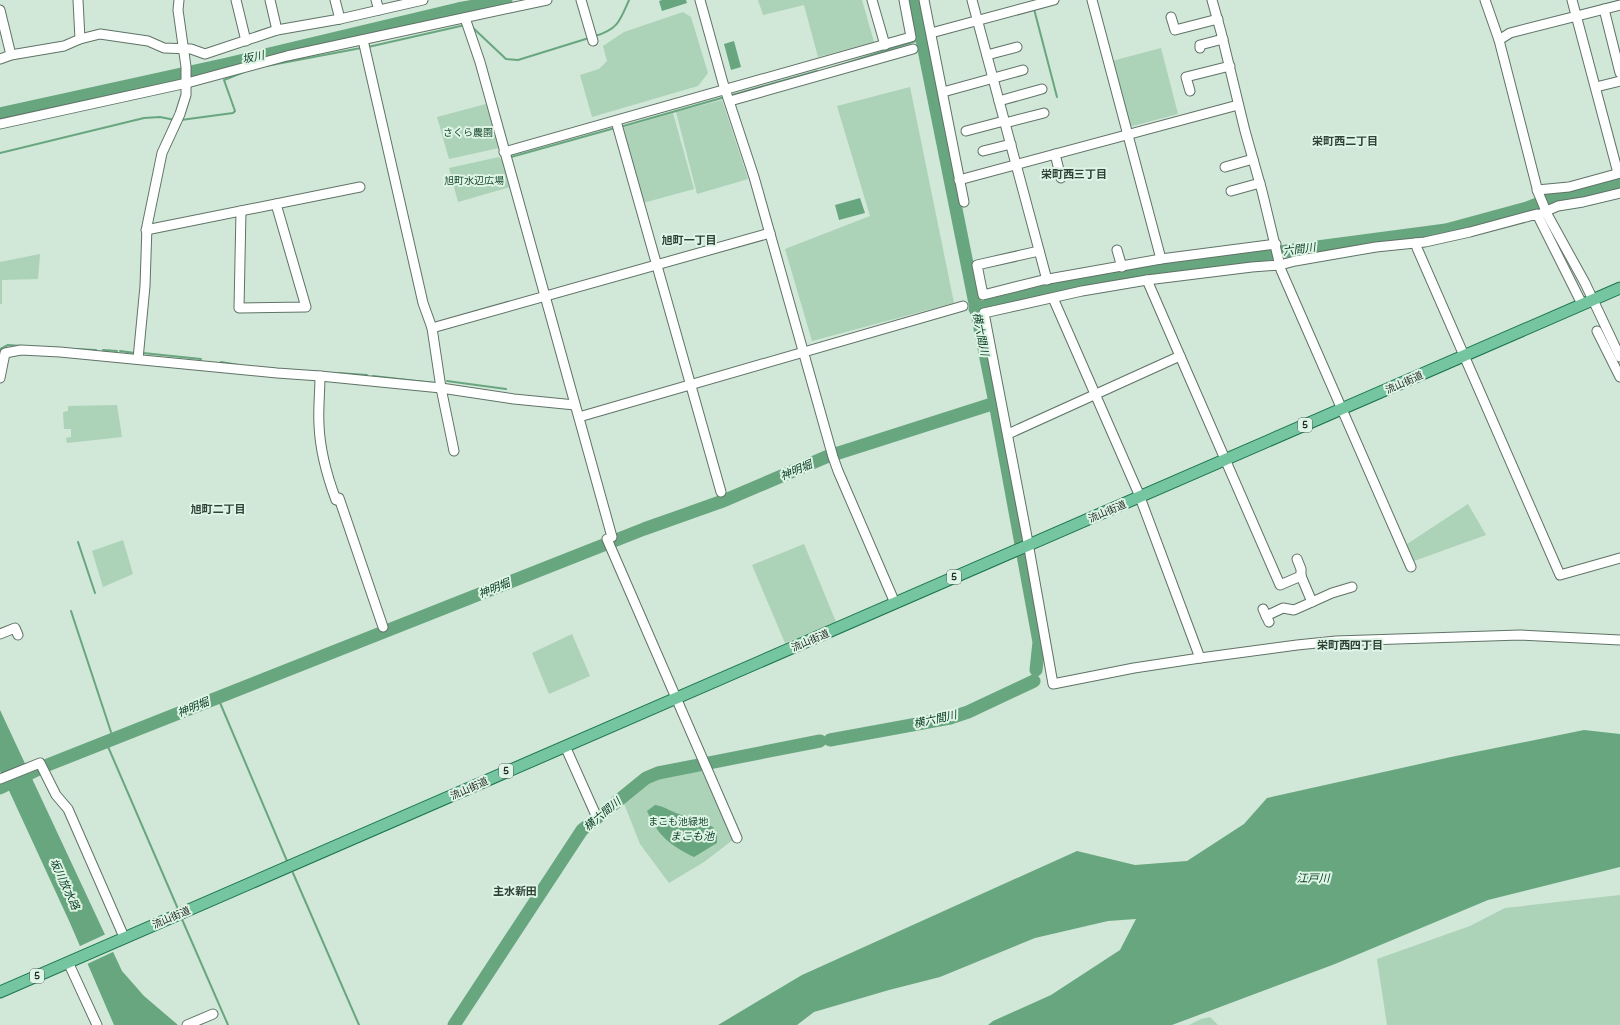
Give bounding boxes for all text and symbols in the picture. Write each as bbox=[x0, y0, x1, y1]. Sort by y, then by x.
water label: 坂川 bbox=[241, 48, 266, 66]
park label: さくら農園 bbox=[443, 127, 493, 139]
district label: 栄町西二丁目 bbox=[1312, 135, 1378, 148]
district label: 栄町西三丁目 bbox=[1041, 168, 1107, 181]
park label: 旭町水辺広場 bbox=[444, 175, 504, 187]
district label: 旭町一丁目 bbox=[662, 234, 717, 247]
water label: 六間川 bbox=[1282, 241, 1317, 258]
water label: 横六間川 bbox=[970, 311, 991, 358]
street label: 流山街道 bbox=[1384, 369, 1425, 397]
road number: 5 bbox=[1298, 418, 1312, 432]
water label: 神明堀 bbox=[778, 457, 816, 483]
street label: 流山街道 bbox=[1087, 499, 1128, 525]
district label: 旭町二丁目 bbox=[191, 503, 246, 516]
road number: 5 bbox=[947, 570, 961, 584]
water label: 神明堀 bbox=[476, 576, 514, 601]
street label: 流山街道 bbox=[790, 628, 831, 654]
district label: 栄町西四丁目 bbox=[1317, 639, 1383, 652]
water label: 神明堀 bbox=[175, 695, 213, 720]
water label: 横六間川 bbox=[912, 708, 959, 731]
road number: 5 bbox=[499, 764, 513, 778]
street label: 流山街道 bbox=[449, 775, 490, 803]
water label: 横六間川 bbox=[581, 795, 624, 834]
park label: まこも池緑地 bbox=[648, 816, 709, 828]
water label: まこも池 bbox=[670, 830, 715, 843]
water label: 坂川放水路 bbox=[47, 857, 82, 913]
water label: 江戸川 bbox=[1297, 872, 1330, 885]
district label: 主水新田 bbox=[493, 885, 537, 898]
street label: 流山街道 bbox=[151, 905, 192, 931]
road number: 5 bbox=[30, 969, 44, 983]

